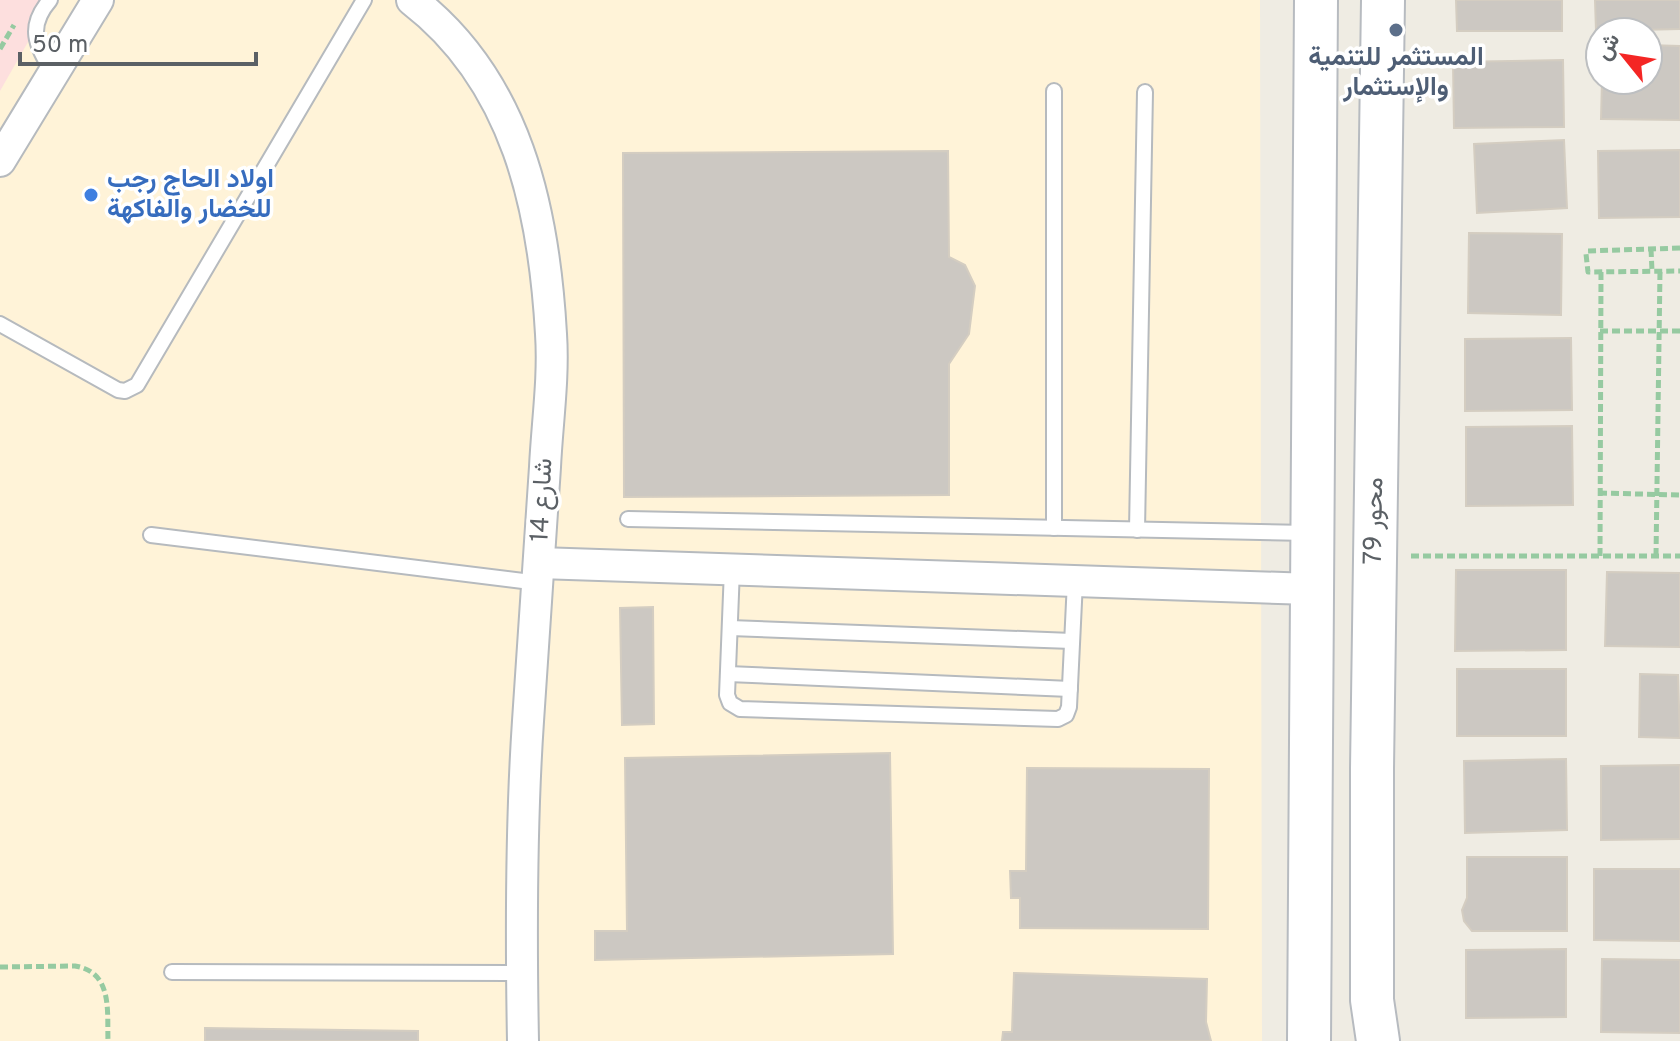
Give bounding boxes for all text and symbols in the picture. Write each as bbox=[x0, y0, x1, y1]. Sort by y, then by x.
scale bar bbox=[20, 16, 256, 66]
north arrow bbox=[1584, 16, 1664, 96]
marker: المستثمر للتنمية والإستثمار bbox=[1387, 21, 1405, 39]
text: ش bbox=[1591, 29, 1627, 65]
text: 50 m bbox=[32, 31, 88, 61]
place label: المستثمر للتنمية والإستثمار bbox=[1308, 42, 1484, 105]
place label: اولاد الحاج رجب للخضار والفاكهة bbox=[107, 164, 274, 227]
marker: اولاد الحاج رجب للخضار والفاكهة bbox=[82, 186, 100, 204]
street label: شارع 14 bbox=[524, 457, 562, 543]
street label: محور 79 bbox=[1358, 477, 1392, 565]

